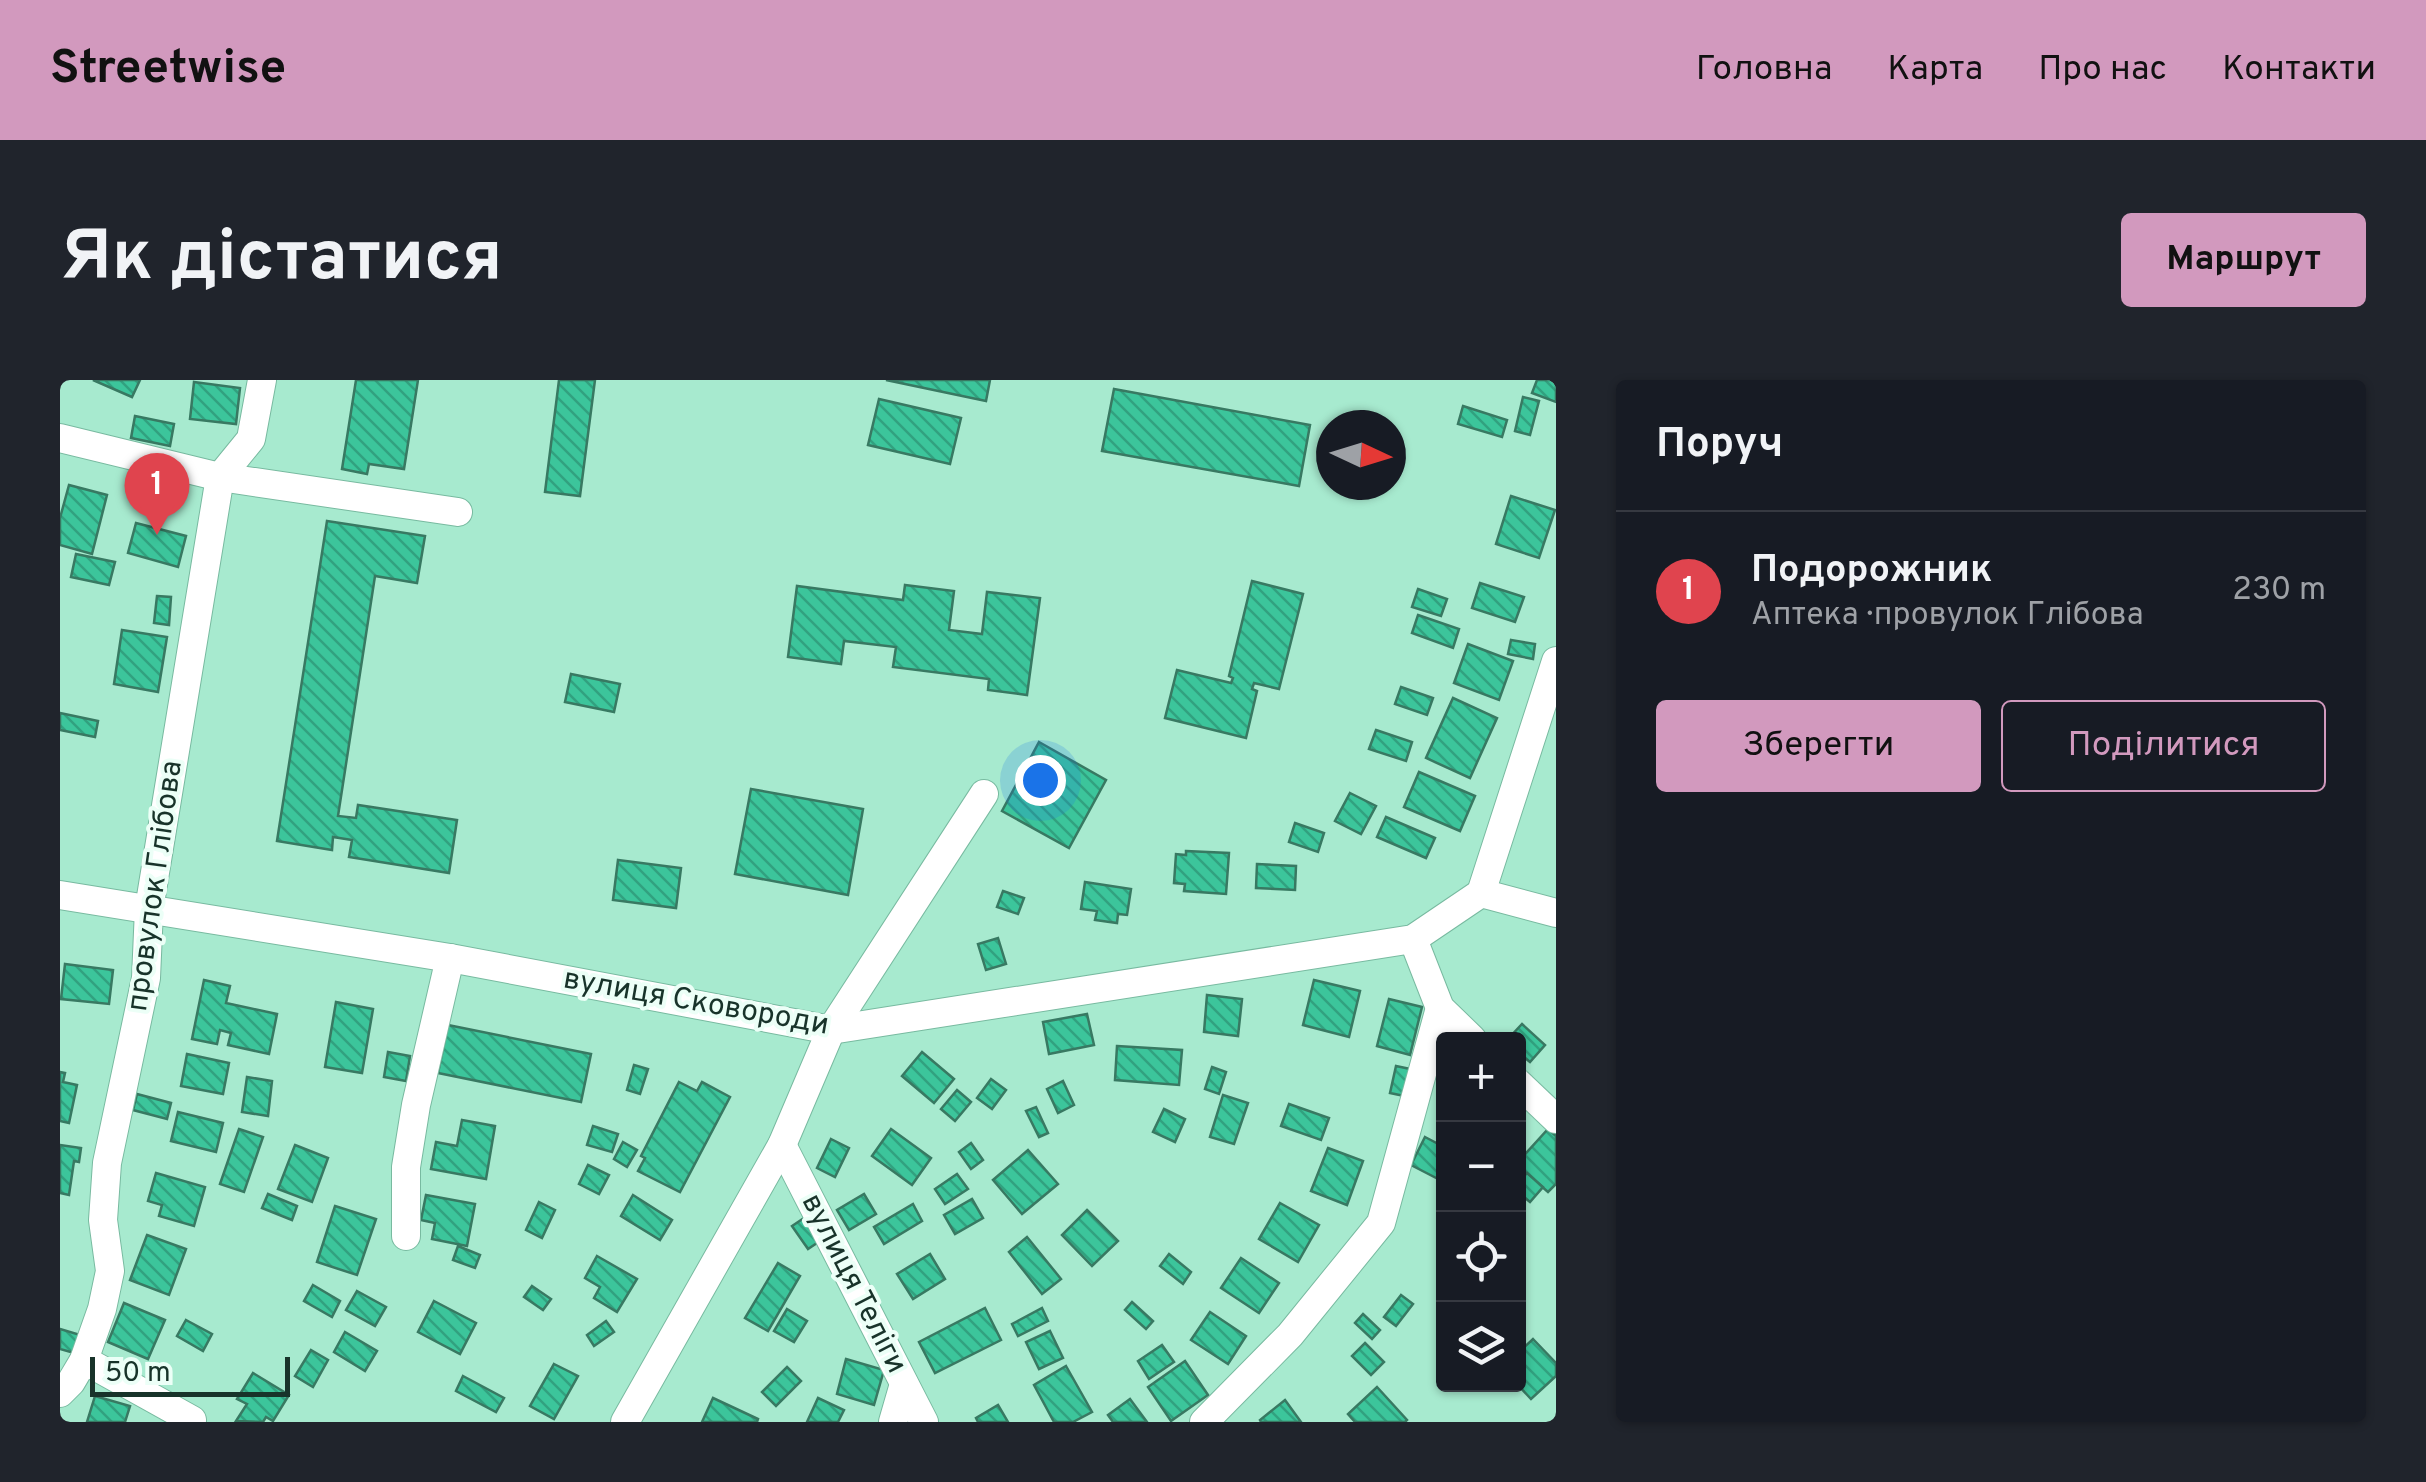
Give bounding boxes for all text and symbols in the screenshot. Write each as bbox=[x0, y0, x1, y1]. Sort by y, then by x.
text: Streetwise bbox=[50, 40, 286, 100]
text: Головна bbox=[1696, 48, 1832, 92]
text: Карта bbox=[1887, 48, 1983, 92]
text: Про нас bbox=[2038, 48, 2167, 92]
text: Контакти bbox=[2222, 48, 2376, 92]
button: Маршрут bbox=[2121, 213, 2366, 307]
text: Як дістатися bbox=[60, 216, 503, 305]
north arrow bbox=[1316, 410, 1406, 500]
text: Поруч bbox=[1656, 419, 1783, 472]
pin: 1 bbox=[124, 452, 190, 535]
text: Подорожник bbox=[1751, 547, 1992, 596]
text: 1 bbox=[1682, 571, 1695, 611]
text: 230 m bbox=[2232, 571, 2326, 611]
text: Аптека · провулок Глібова bbox=[1751, 596, 2144, 636]
button: Зберегти bbox=[1656, 700, 1981, 792]
button: Поділитися bbox=[2001, 700, 2326, 792]
your location bbox=[1015, 755, 1066, 806]
street label: провулок Глібова bbox=[120, 758, 192, 1014]
street label: вулиця Сковороди bbox=[560, 961, 832, 1045]
map controls bbox=[1436, 1032, 1526, 1392]
button: + bbox=[1436, 1032, 1526, 1122]
button: − bbox=[1436, 1122, 1526, 1212]
street label: вулиця Теліги bbox=[792, 1188, 914, 1380]
button: locate bbox=[1436, 1212, 1526, 1302]
button: layers bbox=[1436, 1302, 1526, 1392]
scale bar bbox=[90, 1352, 290, 1396]
text: 50 m bbox=[105, 1356, 171, 1392]

